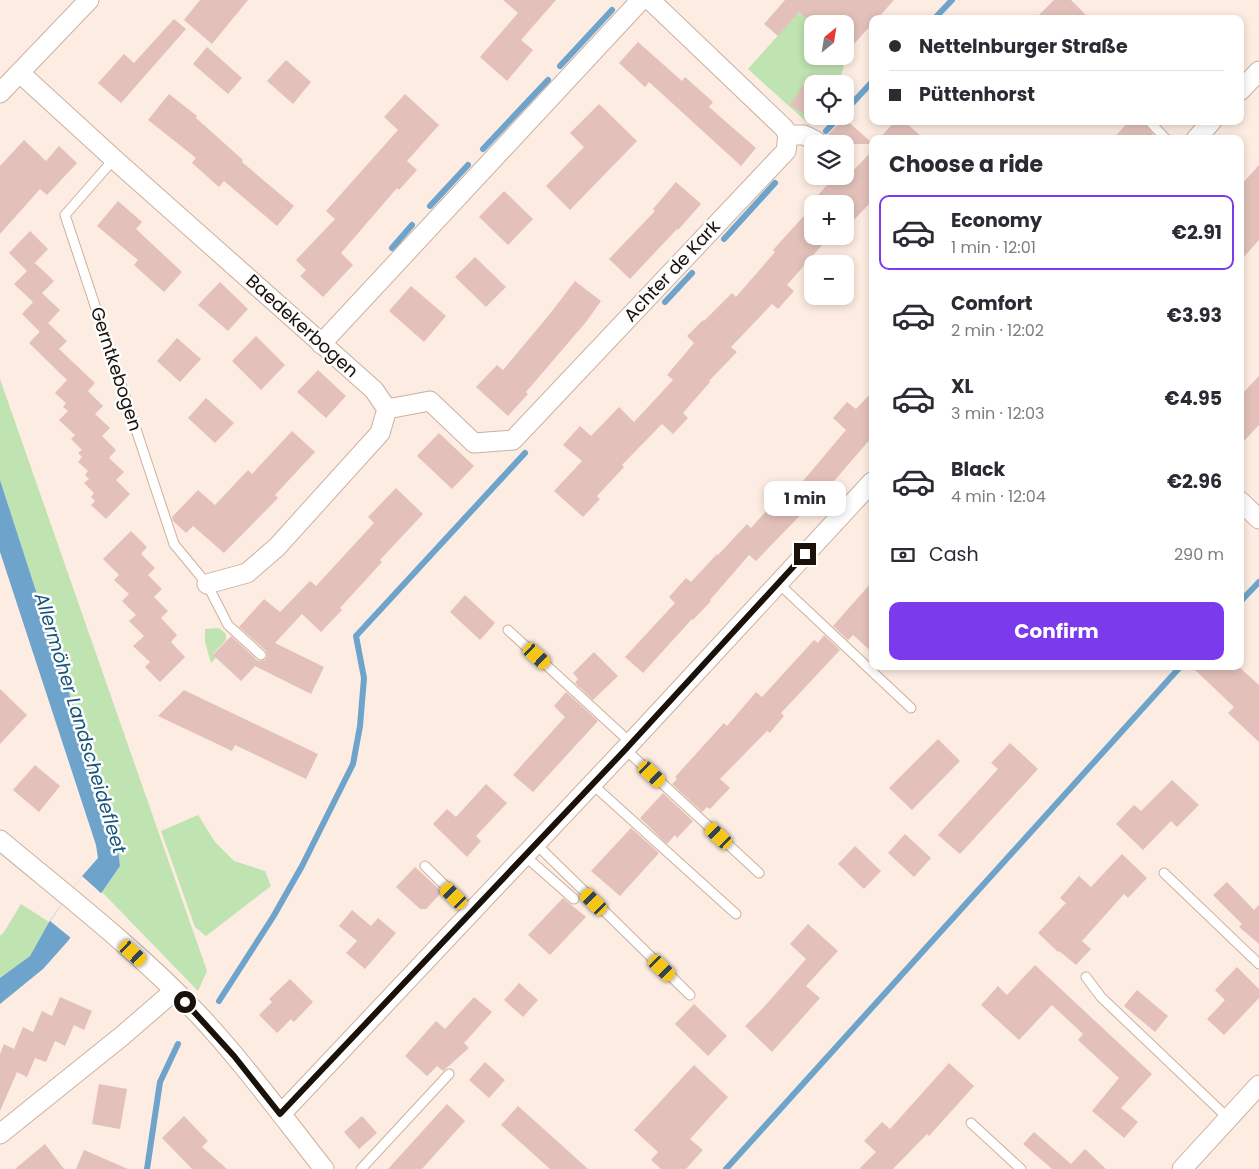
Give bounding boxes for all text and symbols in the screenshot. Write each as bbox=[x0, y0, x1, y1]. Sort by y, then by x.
north arrow bbox=[804, 15, 854, 65]
map controls bbox=[804, 15, 854, 305]
text: Nettelnburger Straße bbox=[919, 33, 1128, 60]
button: locate bbox=[804, 75, 854, 125]
text: Püttenhorst bbox=[919, 81, 1035, 108]
button: layers bbox=[804, 135, 854, 185]
text: Choose a ride bbox=[889, 149, 1043, 180]
button: + bbox=[804, 195, 854, 245]
text: Economy bbox=[951, 207, 1042, 234]
icon: car bbox=[891, 210, 936, 255]
street label: Achter de Kark bbox=[618, 214, 726, 327]
text: €2.91 bbox=[1172, 219, 1222, 246]
text: 1 min · 12:01 bbox=[951, 236, 1036, 259]
button: − bbox=[804, 255, 854, 305]
street label: Baedekerbogen bbox=[241, 268, 364, 383]
text: Comfort bbox=[951, 290, 1033, 317]
icon: car bbox=[891, 293, 936, 338]
text: €3.93 bbox=[1167, 302, 1222, 329]
street label: Gerntkebogen bbox=[85, 304, 148, 434]
text: 2 min · 12:02 bbox=[951, 319, 1044, 342]
text: XL bbox=[951, 373, 974, 400]
icon: car bbox=[891, 376, 936, 421]
text: €4.95 bbox=[1165, 385, 1222, 412]
text: 3 min · 12:03 bbox=[951, 402, 1045, 425]
text: Black bbox=[951, 456, 1005, 483]
icon: car bbox=[891, 459, 936, 504]
text: €2.96 bbox=[1167, 468, 1222, 495]
callout: 1 min bbox=[764, 482, 846, 516]
text: 4 min · 12:04 bbox=[951, 485, 1046, 508]
text: 1 min bbox=[784, 487, 826, 510]
icon: cash bbox=[889, 541, 917, 569]
text: Cash bbox=[929, 541, 979, 568]
route end bbox=[794, 543, 816, 565]
text: 290 m bbox=[1174, 543, 1224, 566]
water label: Allermöher Landscheidefleet bbox=[28, 588, 133, 858]
button: Confirm bbox=[889, 602, 1224, 660]
car bbox=[520, 640, 553, 672]
car bbox=[635, 758, 668, 790]
car bbox=[702, 820, 735, 852]
car bbox=[438, 880, 469, 912]
car bbox=[578, 886, 609, 918]
car bbox=[116, 937, 149, 969]
car bbox=[645, 952, 678, 984]
route start bbox=[174, 991, 196, 1013]

